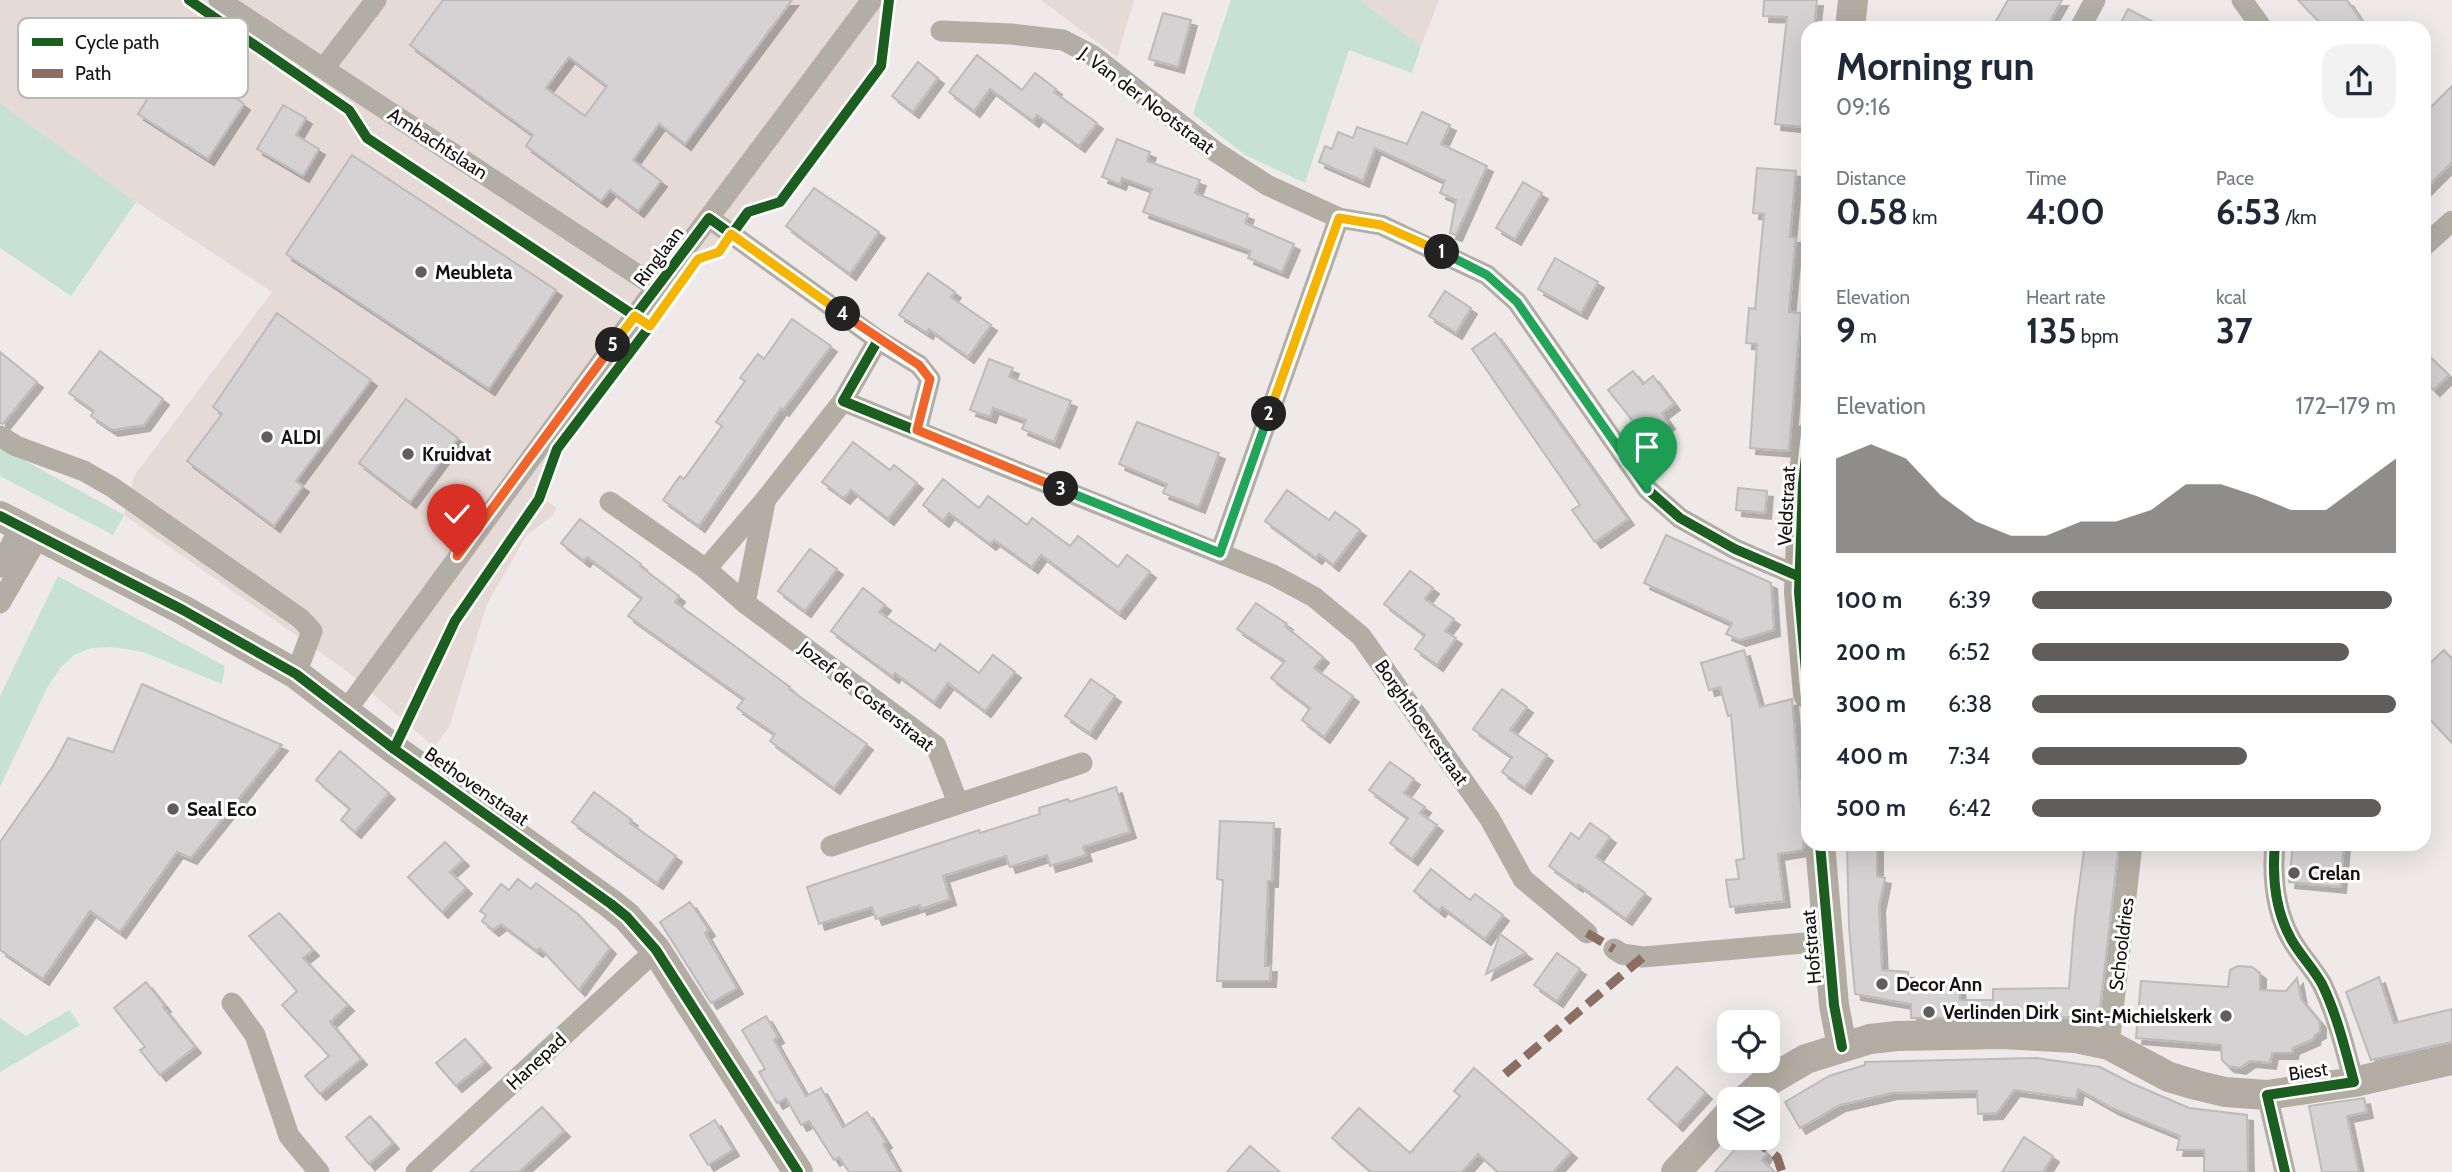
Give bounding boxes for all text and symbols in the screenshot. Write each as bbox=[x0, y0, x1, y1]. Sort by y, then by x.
legend bbox=[18, 18, 248, 98]
text: Cycle path bbox=[75, 31, 159, 54]
street label: J. Van der Nootstraat bbox=[1074, 41, 1219, 159]
text: Morning run bbox=[1836, 43, 2035, 90]
button: share bbox=[2322, 44, 2396, 118]
text: Path bbox=[75, 62, 111, 85]
text: 09:16 bbox=[1836, 93, 1890, 121]
street label: Ambachtslaan bbox=[383, 103, 492, 184]
text: Distance bbox=[1836, 167, 1906, 190]
text: Time bbox=[2026, 167, 2066, 190]
text: Pace bbox=[2216, 167, 2254, 190]
text: 0.58 bbox=[1836, 190, 1908, 233]
text: 4:00 bbox=[2026, 190, 2105, 233]
text: 6:53 bbox=[2216, 190, 2281, 233]
text: km bbox=[1908, 206, 1937, 229]
text: /km bbox=[2281, 206, 2317, 229]
street label: Ringlaan bbox=[629, 222, 688, 291]
pin: 1 bbox=[1424, 234, 1460, 270]
text: 1 bbox=[1438, 240, 1445, 263]
place label: Meubleta bbox=[435, 261, 513, 284]
marker: Meubleta bbox=[413, 264, 429, 280]
text: Elevation bbox=[1836, 286, 1910, 309]
text: Heart rate bbox=[2026, 286, 2106, 309]
text: kcal bbox=[2216, 286, 2246, 309]
pin: 4 bbox=[826, 296, 860, 332]
text: 4 bbox=[837, 302, 848, 325]
text: 9 bbox=[1836, 309, 1856, 352]
text: 135 bbox=[2026, 309, 2077, 352]
text: 37 bbox=[2216, 309, 2253, 352]
text: m bbox=[1856, 325, 1877, 348]
text: bpm bbox=[2077, 325, 2119, 348]
pin: 5 bbox=[596, 328, 630, 362]
text: 5 bbox=[607, 333, 618, 356]
text: Elevation bbox=[1836, 392, 1926, 420]
text: 172–179 m bbox=[2296, 392, 2396, 420]
pin: 2 bbox=[1252, 396, 1286, 432]
text: 2 bbox=[1263, 402, 1274, 425]
pin bbox=[1617, 417, 1677, 489]
place label: ALDI bbox=[281, 426, 321, 449]
icon: arrive bbox=[1628, 428, 1666, 466]
marker: ALDI bbox=[259, 429, 275, 445]
place label: Kruidvat bbox=[422, 443, 492, 466]
marker: Kruidvat bbox=[400, 446, 416, 462]
street label: Veldstraat bbox=[1773, 465, 1800, 546]
pin: 3 bbox=[1044, 472, 1078, 506]
text: 3 bbox=[1055, 477, 1066, 500]
pin bbox=[427, 484, 487, 556]
icon: check bbox=[438, 495, 476, 533]
text: 100 m bbox=[1836, 586, 1902, 614]
text: 6:39 bbox=[1948, 586, 1991, 614]
street label: Jozef de Costerstraat bbox=[794, 636, 939, 757]
text: 200 m bbox=[1836, 638, 1906, 666]
text: 6:52 bbox=[1948, 638, 1990, 666]
street label: Borghthoevestraat bbox=[1370, 655, 1474, 790]
text: 300 m bbox=[1836, 690, 1906, 718]
text: 6:38 bbox=[1948, 690, 1992, 718]
street label: Bethovenstraat bbox=[420, 742, 534, 831]
text: 400 m bbox=[1836, 742, 1908, 770]
text: 7:34 bbox=[1948, 742, 1990, 770]
text: 500 m bbox=[1836, 794, 1906, 822]
text: 6:42 bbox=[1948, 794, 1991, 822]
place label: Seal Eco bbox=[187, 798, 257, 821]
marker: Seal Eco bbox=[165, 801, 181, 817]
place label: Crelan bbox=[2308, 862, 2360, 885]
marker: Crelan bbox=[2286, 865, 2302, 881]
street label: Schooldries bbox=[2104, 896, 2139, 992]
street label: Hofstraat bbox=[1797, 908, 1826, 985]
place label: Decor Ann bbox=[1896, 973, 1982, 996]
marker: Decor Ann bbox=[1874, 976, 1890, 992]
place label: Verlinden Dirk bbox=[1943, 1001, 2060, 1024]
marker: Verlinden Dirk bbox=[1921, 1004, 1937, 1020]
place label: Sint-Michielskerk bbox=[2071, 1005, 2213, 1028]
marker: Sint-Michielskerk bbox=[2218, 1008, 2234, 1024]
map controls bbox=[1717, 1010, 1780, 1150]
button: locate bbox=[1717, 1010, 1780, 1073]
street label: Hanepad bbox=[502, 1028, 571, 1095]
street label: Biest bbox=[2287, 1057, 2330, 1086]
button: layers bbox=[1717, 1087, 1780, 1150]

